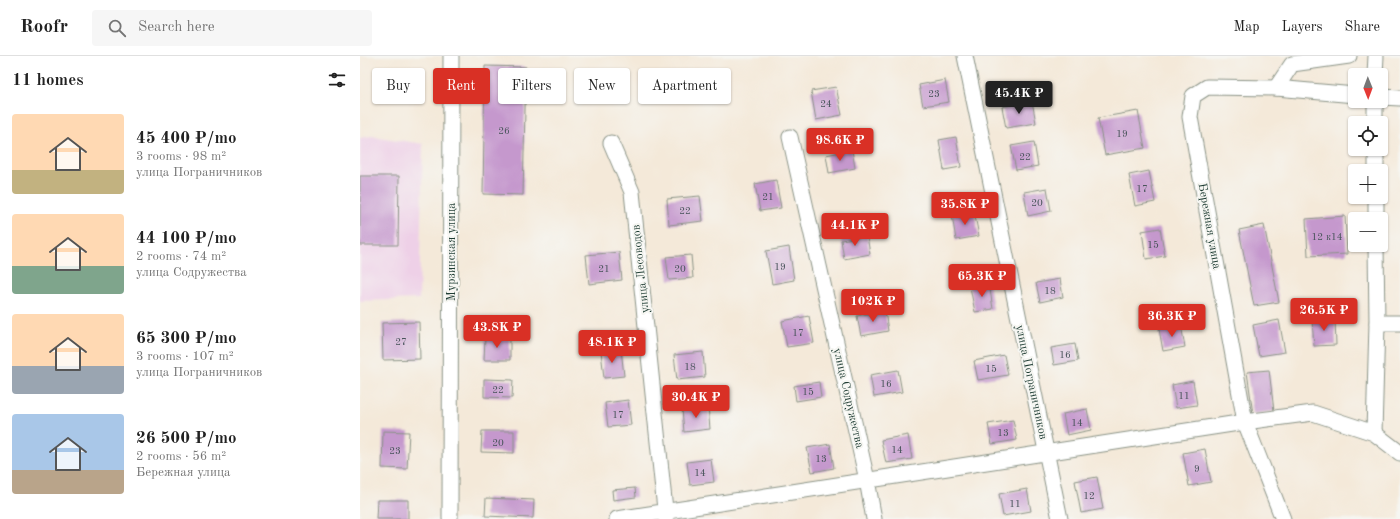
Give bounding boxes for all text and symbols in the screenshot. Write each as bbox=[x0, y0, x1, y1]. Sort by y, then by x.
search box bbox=[92, 10, 372, 46]
icon: search bbox=[106, 17, 128, 39]
text: Roofr bbox=[20, 18, 68, 37]
text: Search here bbox=[138, 20, 215, 35]
text: Map bbox=[1234, 20, 1260, 34]
text: Layers bbox=[1282, 20, 1323, 34]
text: Share bbox=[1345, 20, 1380, 34]
chip: Buy bbox=[372, 68, 425, 104]
chip: Rent bbox=[433, 68, 490, 104]
chip: Filters bbox=[498, 68, 566, 104]
chip: New bbox=[574, 68, 630, 104]
chip: Apartment bbox=[638, 68, 731, 104]
north arrow bbox=[1348, 68, 1388, 108]
map controls bbox=[1348, 68, 1388, 252]
icon: filters bbox=[326, 69, 348, 91]
text: 11 homes bbox=[12, 72, 84, 89]
pin: 45.4K ₽ bbox=[982, 81, 1056, 115]
text: 45.4K ₽ bbox=[994, 87, 1044, 100]
house number: 23 bbox=[928, 89, 940, 99]
house number: 24 bbox=[820, 99, 832, 109]
button: locate bbox=[1348, 116, 1388, 156]
house number: 26 bbox=[498, 126, 510, 136]
pin: 98.6K ₽ bbox=[803, 128, 877, 162]
house number: 19 bbox=[1116, 129, 1128, 139]
icon: home bbox=[44, 130, 92, 178]
text: 45 400 ₽/mo bbox=[136, 130, 237, 147]
text: 98.6K ₽ bbox=[815, 134, 865, 147]
text: 3 rooms · 98 m² bbox=[136, 150, 226, 163]
house number: 22 bbox=[1019, 152, 1031, 162]
button: + bbox=[1348, 164, 1388, 204]
text: улица Пограничников bbox=[136, 166, 262, 179]
street label: Бережная улица bbox=[1196, 182, 1223, 270]
house number: 17 bbox=[1136, 184, 1148, 194]
house number: 21 bbox=[762, 192, 774, 202]
pin: 35.8K ₽ bbox=[928, 192, 1002, 226]
text: 35.8K ₽ bbox=[940, 198, 990, 211]
house number: 20 bbox=[1031, 198, 1043, 208]
street label: Мурзинская улица bbox=[446, 203, 458, 301]
house number: 22 bbox=[679, 206, 691, 216]
button: − bbox=[1348, 212, 1388, 252]
pin: 44.1K ₽ bbox=[818, 213, 892, 247]
text: 44.1K ₽ bbox=[830, 219, 880, 232]
street label: улица Лесоводов bbox=[630, 224, 652, 314]
icon: home bbox=[44, 230, 92, 278]
text: 44 100 ₽/mo bbox=[136, 230, 237, 247]
house number: 12 к14 bbox=[1311, 232, 1343, 242]
house number: 15 bbox=[1147, 240, 1159, 250]
text: 2 rooms · 74 m² bbox=[136, 250, 226, 263]
house number: 19 bbox=[774, 262, 786, 272]
house number: 21 bbox=[598, 264, 610, 274]
house number: 20 bbox=[674, 264, 686, 274]
pin: 65.3K ₽ bbox=[945, 264, 1019, 298]
text: улица Содружества bbox=[136, 266, 247, 279]
text: 65.3K ₽ bbox=[957, 270, 1007, 283]
house number: 18 bbox=[1044, 286, 1056, 296]
pin: 102K ₽ bbox=[840, 289, 906, 323]
text: 102K ₽ bbox=[850, 295, 896, 308]
pin: 26.5K ₽ bbox=[1287, 298, 1361, 332]
pin: 36.3K ₽ bbox=[1135, 304, 1209, 338]
text: 26.5K ₽ bbox=[1299, 304, 1349, 317]
text: 36.3K ₽ bbox=[1147, 310, 1197, 323]
pin: 43.8K ₽ bbox=[460, 315, 534, 349]
text: 43.8K ₽ bbox=[472, 321, 522, 334]
street label: улица Пограничников bbox=[1013, 324, 1049, 441]
house number: 17 bbox=[792, 328, 804, 338]
icon: home bbox=[44, 330, 92, 378]
text: 65 300 ₽/mo bbox=[136, 330, 237, 347]
pin: 48.1K ₽ bbox=[575, 330, 649, 364]
text: 48.1K ₽ bbox=[587, 336, 637, 349]
house number: 27 bbox=[395, 337, 407, 347]
street label: улица Содружества bbox=[831, 347, 865, 449]
text: 3 rooms · 107 m² bbox=[136, 350, 234, 363]
house number: 16 bbox=[1059, 350, 1071, 360]
house number: 18 bbox=[684, 362, 696, 372]
house number: 15 bbox=[985, 364, 997, 374]
text: улица Пограничников bbox=[136, 366, 262, 379]
house number: 16 bbox=[880, 379, 892, 389]
house number: 22 bbox=[492, 385, 504, 395]
pin: 30.4K ₽ bbox=[659, 385, 733, 419]
house number: 15 bbox=[802, 387, 814, 397]
text: 30.4K ₽ bbox=[671, 391, 721, 404]
house number: 11 bbox=[1178, 391, 1190, 401]
house number: 17 bbox=[612, 410, 624, 420]
house number: 14 bbox=[1071, 418, 1083, 428]
house number: 13 bbox=[997, 428, 1009, 438]
icon: home bbox=[44, 430, 92, 478]
text: 26 500 ₽/mo bbox=[136, 430, 237, 447]
house number: 20 bbox=[492, 438, 504, 448]
house number: 14 bbox=[891, 445, 903, 455]
house number: 23 bbox=[389, 446, 401, 456]
text: 2 rooms · 56 m² bbox=[136, 450, 226, 463]
house number: 13 bbox=[815, 454, 827, 464]
house number: 9 bbox=[1194, 464, 1200, 474]
text: Бережная улица bbox=[136, 466, 230, 479]
house number: 14 bbox=[694, 468, 706, 478]
house number: 12 bbox=[1083, 491, 1095, 501]
house number: 11 bbox=[1009, 499, 1021, 509]

